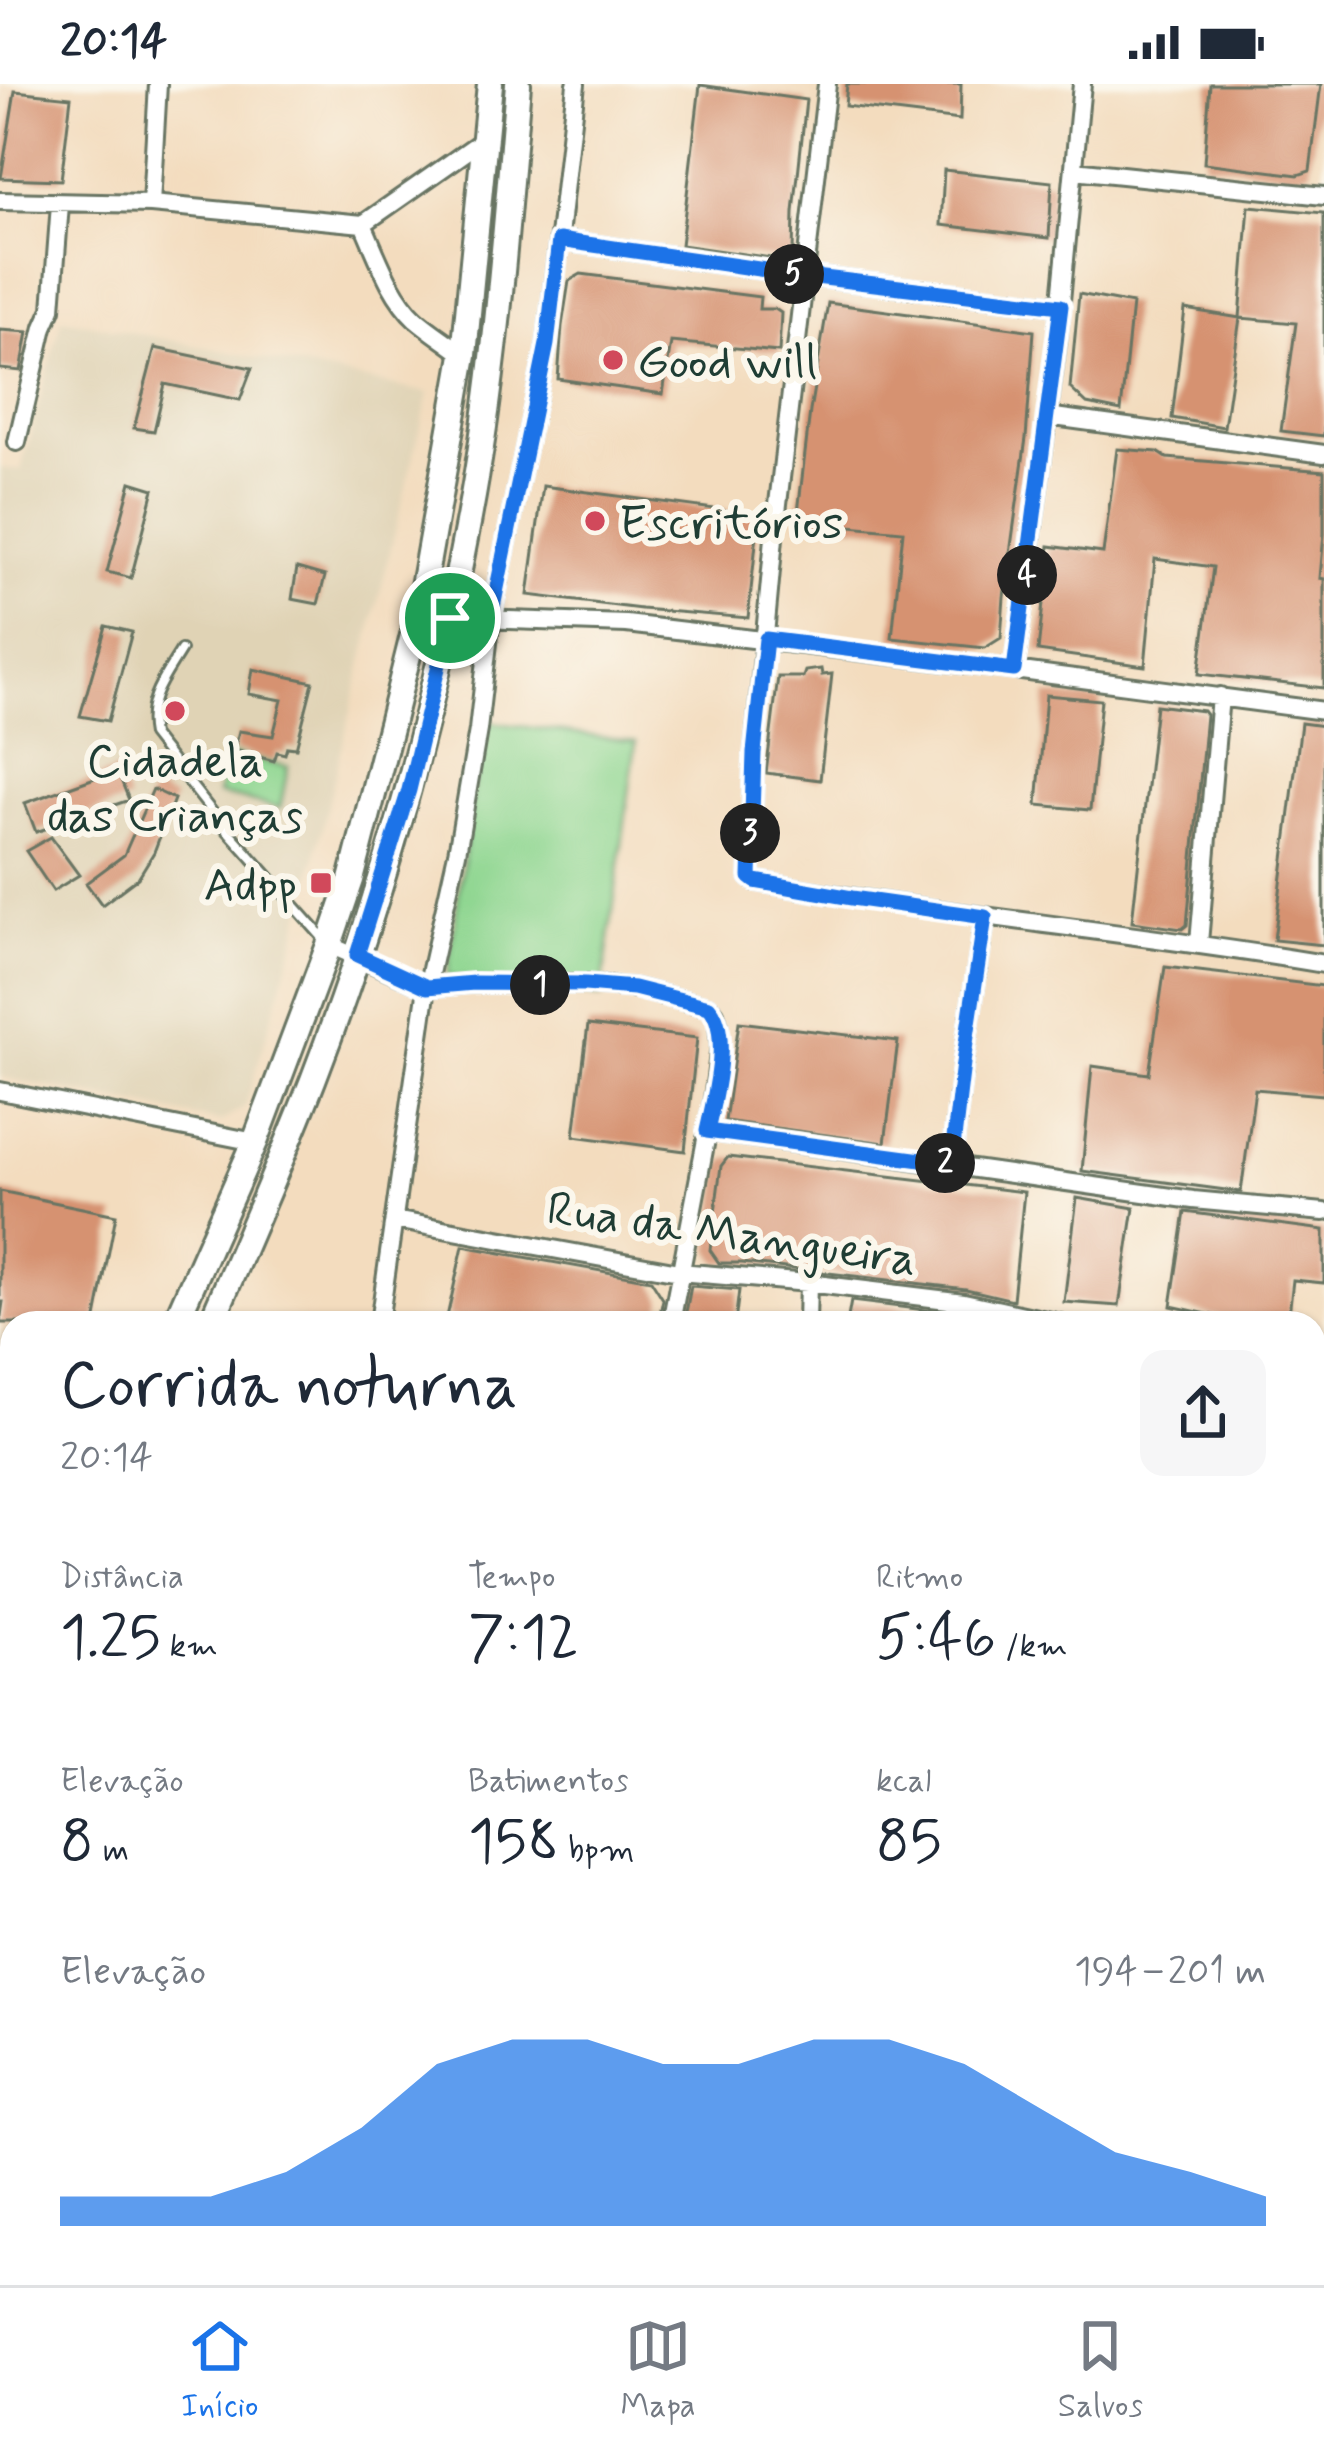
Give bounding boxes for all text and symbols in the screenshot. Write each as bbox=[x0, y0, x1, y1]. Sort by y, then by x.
text: 20:14 bbox=[60, 13, 167, 72]
pin: 5 bbox=[764, 244, 824, 304]
text: 5 bbox=[784, 252, 804, 296]
place label: Good will bbox=[637, 332, 817, 395]
marker: Good will bbox=[600, 347, 626, 373]
place label: Escritórios bbox=[619, 493, 843, 556]
marker: Escritórios bbox=[582, 508, 608, 534]
pin: 4 bbox=[997, 545, 1057, 605]
text: 4 bbox=[1017, 553, 1037, 597]
pin bbox=[399, 567, 501, 669]
icon: arrive bbox=[417, 585, 483, 651]
marker: Cidadela das Crianças bbox=[162, 698, 188, 724]
place label: Cidadela das Crianças bbox=[47, 731, 303, 849]
pin: 3 bbox=[720, 803, 780, 863]
text: 3 bbox=[743, 811, 757, 855]
place label: Adpp bbox=[204, 855, 297, 918]
marker: Adpp bbox=[308, 870, 334, 896]
pin: 1 bbox=[510, 955, 570, 1015]
text: 1 bbox=[533, 963, 547, 1007]
pin: 2 bbox=[915, 1133, 975, 1193]
text: 2 bbox=[937, 1141, 953, 1185]
street label: Rua da Mangueira bbox=[543, 1178, 920, 1293]
text: Corrida noturna bbox=[60, 1345, 518, 1431]
button: share bbox=[1140, 1350, 1266, 1476]
text: 20:14 bbox=[60, 1433, 153, 1484]
text: Distância bbox=[60, 1556, 184, 1600]
text: Tempo bbox=[468, 1556, 555, 1600]
text: Ritmo bbox=[876, 1556, 963, 1600]
text: 1.25 bbox=[60, 1600, 161, 1679]
text: 7:12 bbox=[468, 1600, 579, 1679]
text: 5:46 bbox=[876, 1600, 996, 1679]
text: km bbox=[161, 1625, 218, 1669]
text: /km bbox=[996, 1625, 1068, 1669]
text: Elevação bbox=[60, 1760, 184, 1804]
text: Batimentos bbox=[468, 1760, 628, 1804]
text: kcal bbox=[876, 1760, 931, 1804]
text: 8 bbox=[60, 1804, 94, 1883]
text: 158 bbox=[468, 1804, 559, 1883]
text: 85 bbox=[876, 1804, 942, 1883]
text: m bbox=[94, 1829, 129, 1873]
text: bpm bbox=[559, 1829, 635, 1873]
text: Elevação bbox=[60, 1947, 206, 1998]
text: 194–201 m bbox=[1074, 1947, 1266, 1998]
tab: Início bbox=[181, 2313, 258, 2429]
tab: Mapa bbox=[621, 2313, 696, 2429]
tab: Salvos bbox=[1058, 2313, 1143, 2429]

